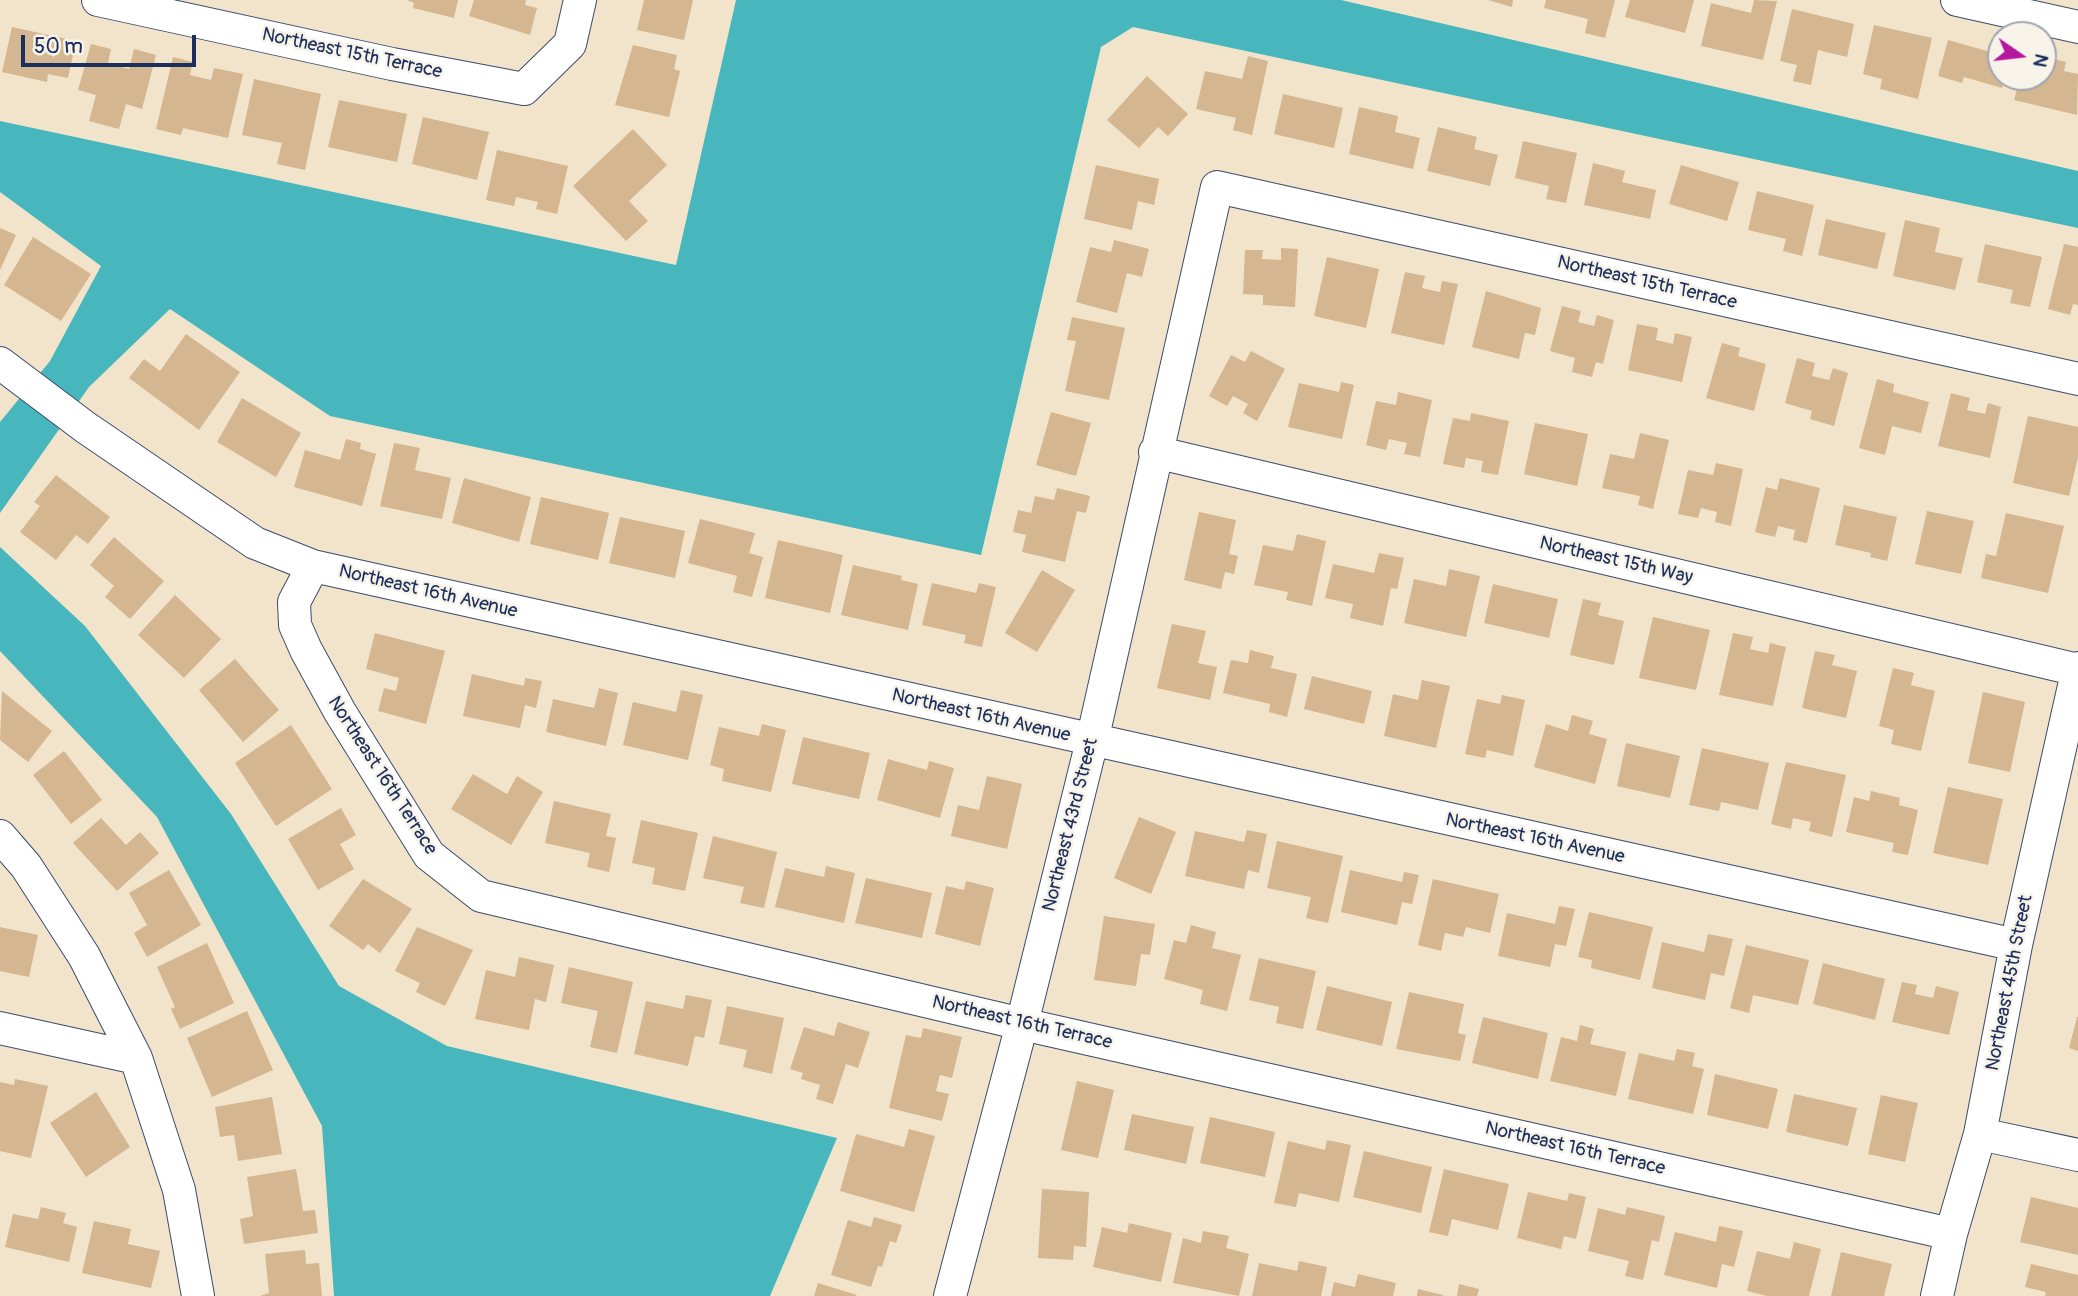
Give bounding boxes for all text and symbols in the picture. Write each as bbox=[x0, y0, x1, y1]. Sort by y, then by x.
scale bar bbox=[24, 21, 200, 65]
north arrow bbox=[1987, 21, 2057, 91]
street label: Northeast 15th Terrace bbox=[260, 24, 444, 84]
text: 50 m bbox=[34, 33, 83, 60]
text: N bbox=[2027, 51, 2054, 70]
street label: Northeast 15th Terrace bbox=[1555, 251, 1739, 315]
street label: Northeast 15th Way bbox=[1537, 532, 1695, 590]
street label: Northeast 16th Avenue bbox=[337, 560, 519, 624]
street label: Northeast 16th Avenue bbox=[890, 684, 1072, 748]
street label: Northeast 16th Terrace bbox=[322, 693, 442, 859]
street label: Northeast 43rd Street bbox=[1038, 736, 1104, 914]
street label: Northeast 16th Avenue bbox=[1443, 809, 1627, 869]
street label: Northeast 45th Street bbox=[1982, 893, 2038, 1073]
street label: Northeast 16th Terrace bbox=[930, 991, 1114, 1055]
street label: Northeast 16th Terrace bbox=[1483, 1117, 1667, 1181]

